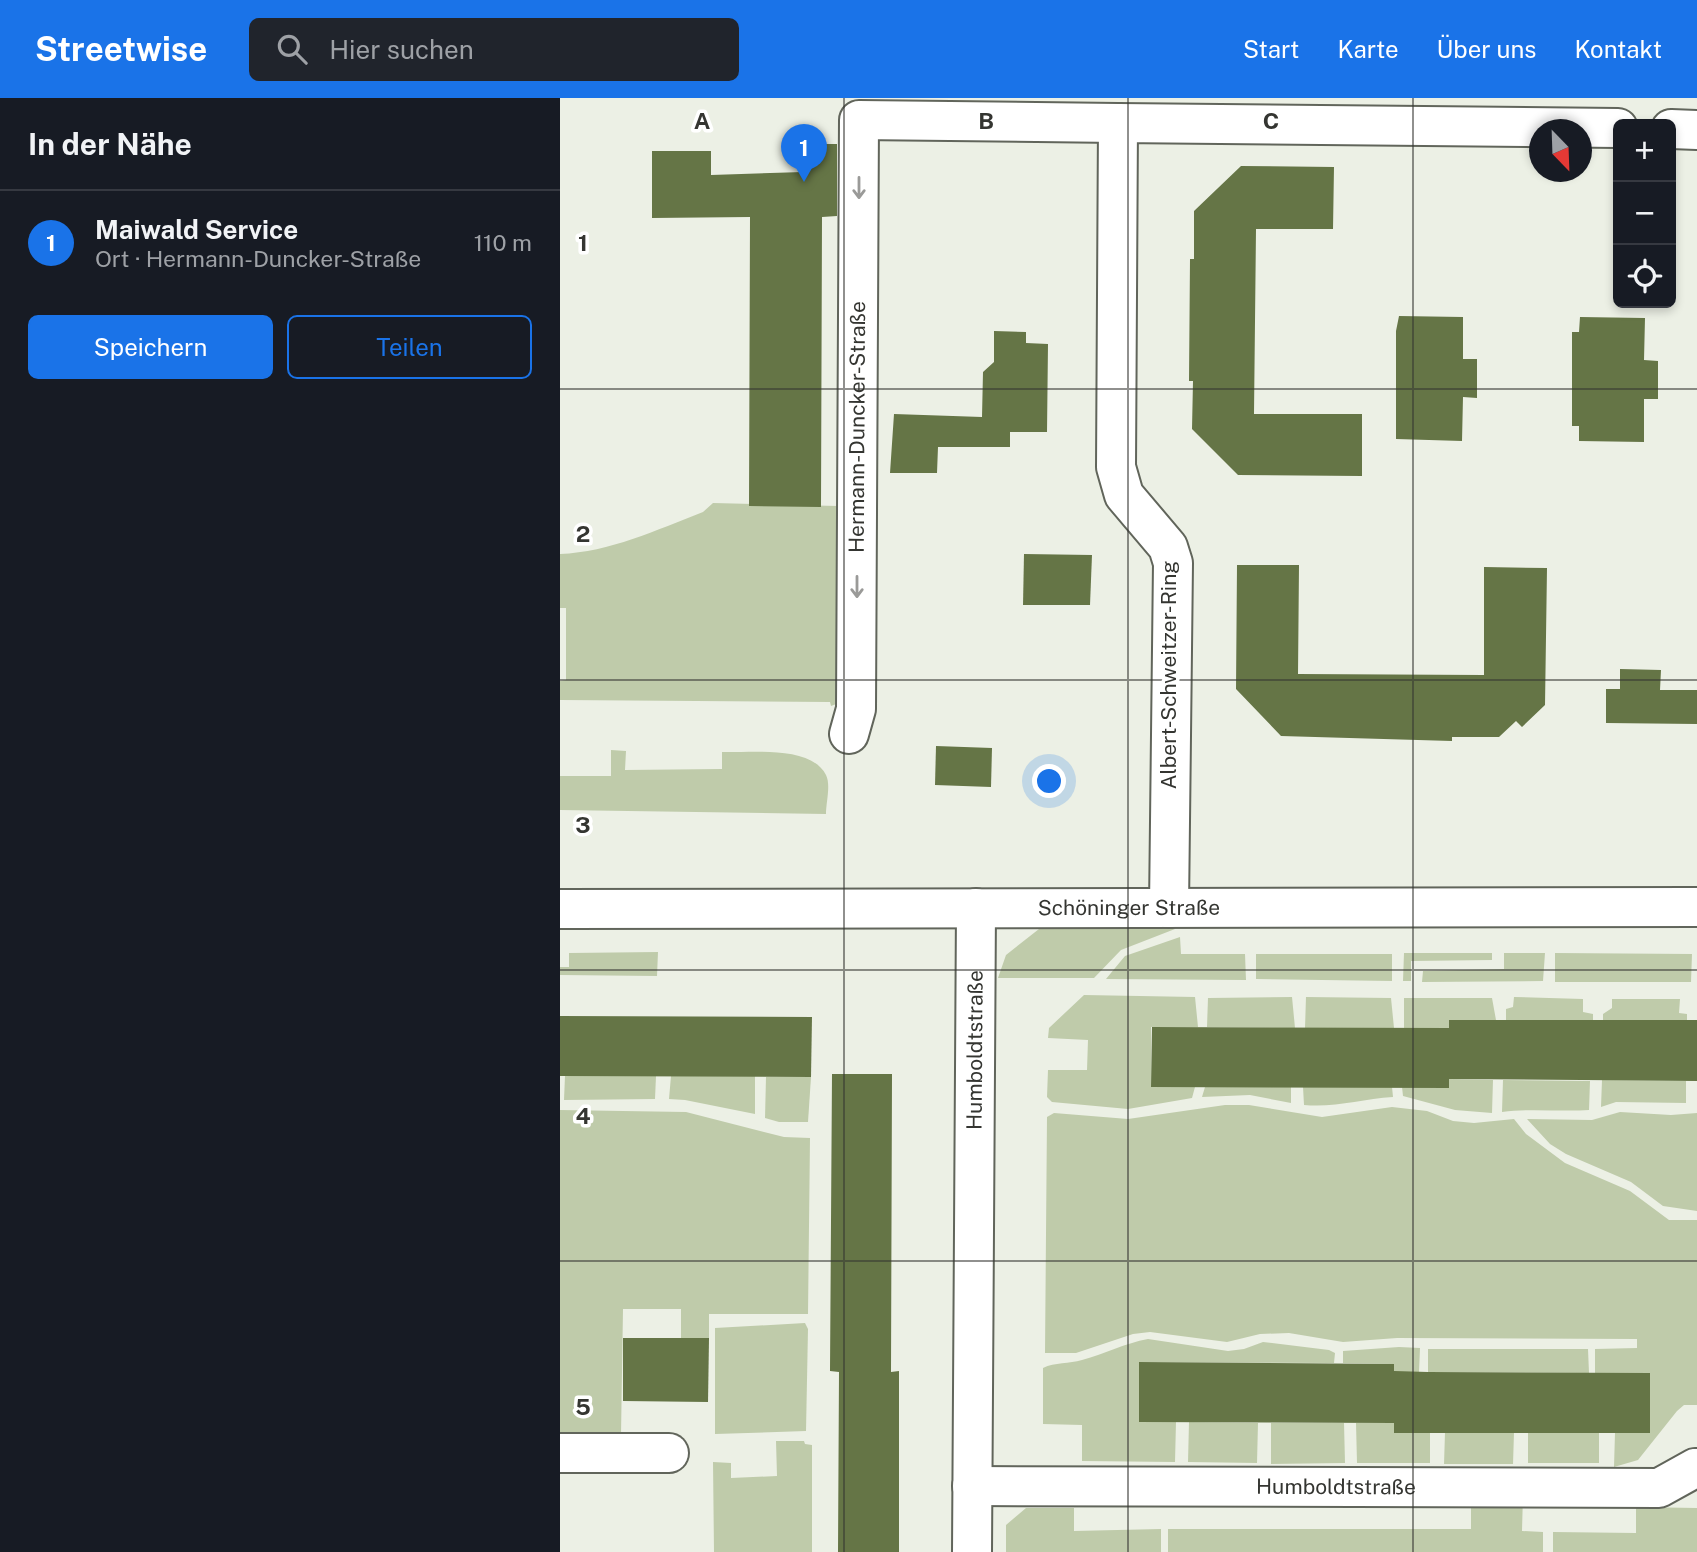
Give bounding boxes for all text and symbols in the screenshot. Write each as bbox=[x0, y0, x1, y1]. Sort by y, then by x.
search box bbox=[249, 18, 739, 81]
text: Streetwise bbox=[35, 30, 207, 68]
icon: search bbox=[273, 30, 311, 68]
text: Hier suchen bbox=[329, 34, 474, 65]
text: Start bbox=[1243, 35, 1299, 63]
text: Karte bbox=[1337, 35, 1399, 63]
text: Über uns bbox=[1437, 35, 1536, 63]
text: Kontakt bbox=[1574, 35, 1662, 63]
text: A bbox=[694, 107, 711, 134]
text: B bbox=[978, 107, 994, 134]
text: C bbox=[1263, 107, 1279, 134]
north arrow bbox=[1529, 119, 1592, 182]
map controls bbox=[1613, 119, 1676, 308]
button: + bbox=[1613, 119, 1676, 182]
pin: 1 bbox=[781, 124, 827, 182]
text: In der Nähe bbox=[28, 126, 192, 162]
one-way arrow bbox=[852, 176, 865, 199]
button: − bbox=[1613, 182, 1676, 245]
text: Maiwald Service bbox=[95, 214, 298, 245]
text: 1 bbox=[46, 229, 56, 256]
text: 110 m bbox=[474, 229, 532, 256]
text: 1 bbox=[578, 229, 588, 256]
text: Ort · Hermann-Duncker-Straße bbox=[95, 245, 421, 272]
button: locate bbox=[1613, 245, 1676, 308]
street label: Hermann-Duncker-Straße bbox=[844, 301, 870, 553]
button: Speichern bbox=[28, 315, 273, 379]
button: Teilen bbox=[287, 315, 532, 379]
text: 2 bbox=[576, 520, 590, 547]
street label: Albert-Schweitzer-Ring bbox=[1156, 561, 1181, 789]
one-way arrow bbox=[850, 575, 864, 598]
your location bbox=[1032, 764, 1066, 798]
text: 3 bbox=[575, 811, 591, 838]
street label: Schöninger Straße bbox=[1038, 895, 1220, 920]
street label: Humboldtstraße bbox=[962, 970, 988, 1130]
text: 4 bbox=[575, 1102, 591, 1129]
text: 5 bbox=[575, 1393, 591, 1420]
street label: Humboldtstraße bbox=[1256, 1474, 1416, 1499]

